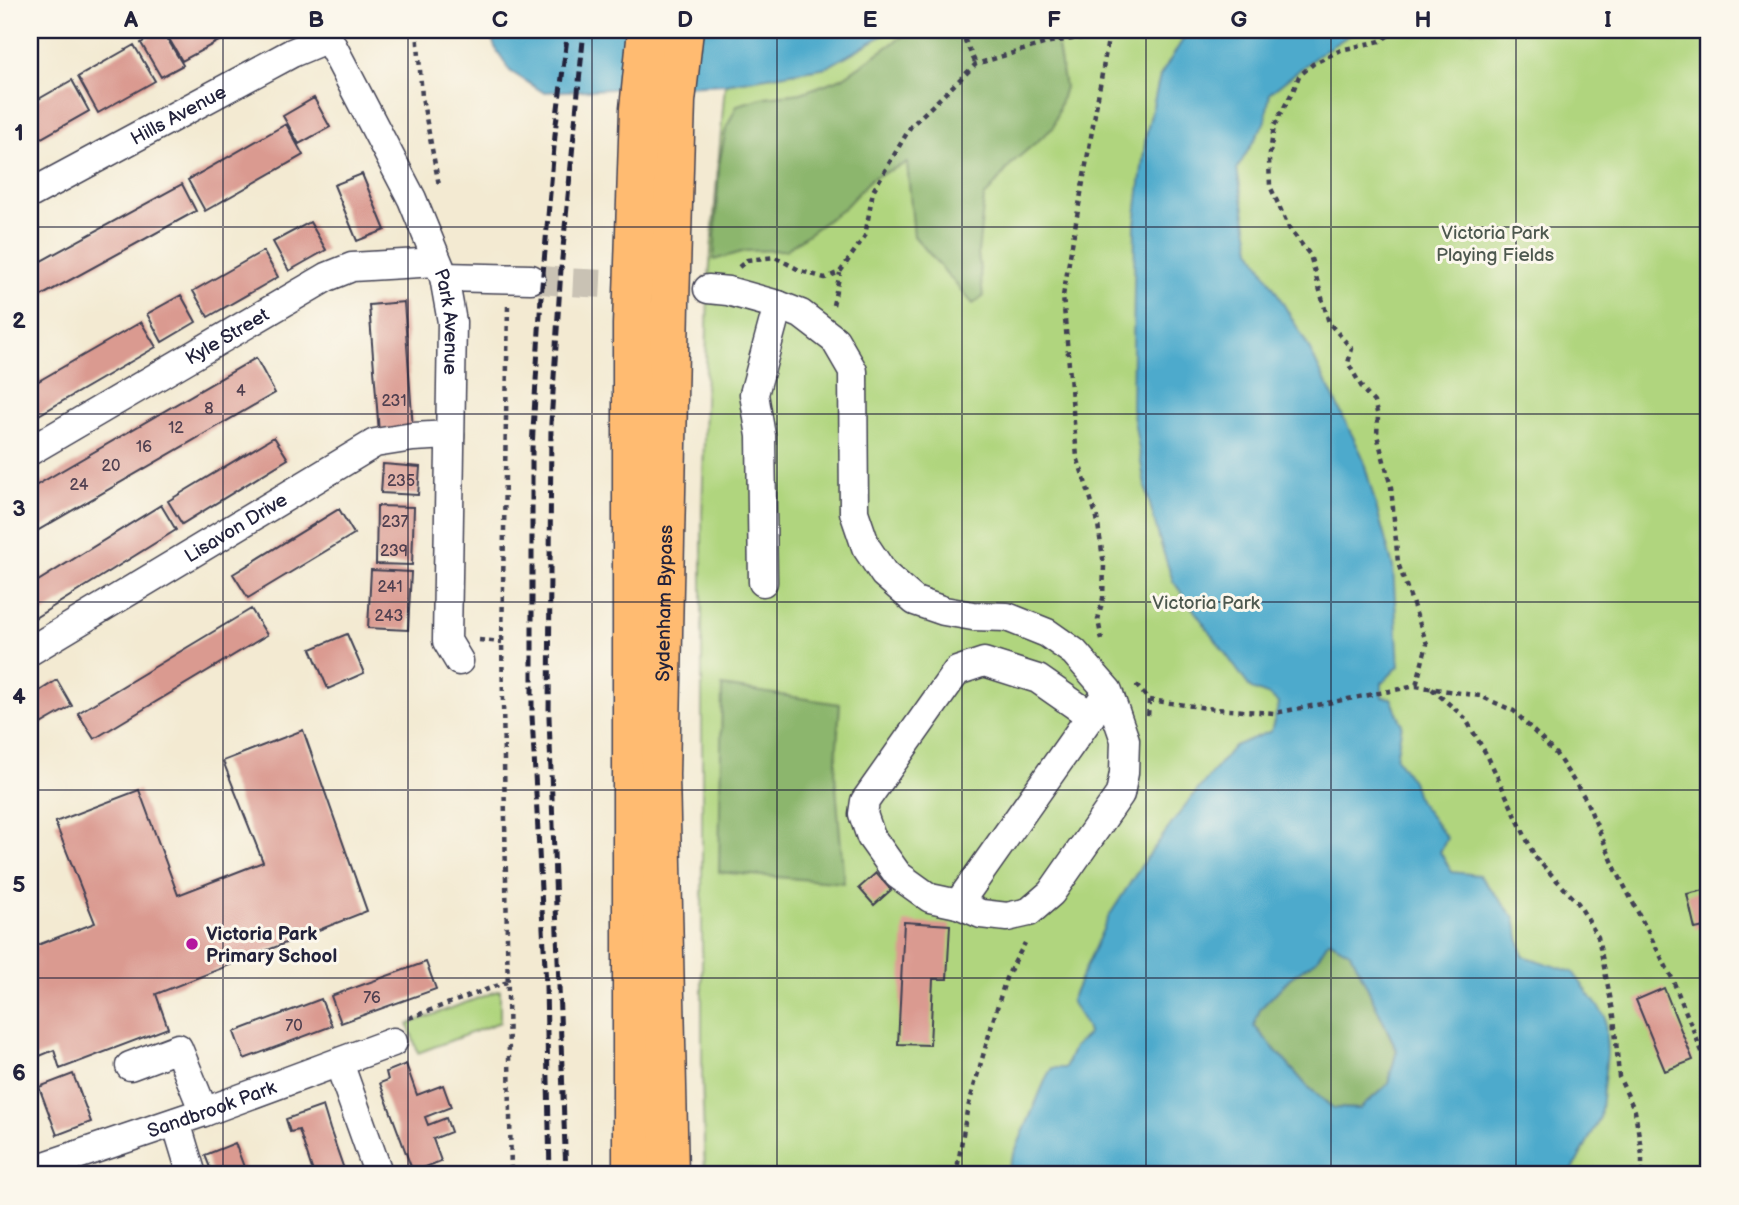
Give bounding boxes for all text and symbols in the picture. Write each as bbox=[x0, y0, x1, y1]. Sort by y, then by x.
text: A bbox=[123, 6, 139, 34]
text: B bbox=[308, 6, 324, 34]
text: C bbox=[492, 6, 508, 34]
text: D bbox=[677, 6, 693, 34]
text: E bbox=[863, 6, 878, 34]
text: F bbox=[1047, 6, 1061, 34]
text: G bbox=[1231, 6, 1248, 34]
text: H bbox=[1414, 6, 1432, 34]
text: I bbox=[1604, 6, 1612, 34]
street label: Hills Avenue bbox=[127, 81, 230, 151]
text: 1 bbox=[14, 119, 24, 147]
park label: Victoria Park Playing Fields bbox=[1436, 222, 1554, 267]
street label: Park Avenue bbox=[429, 265, 462, 375]
street label: Kyle Street bbox=[182, 304, 273, 370]
text: 2 bbox=[12, 307, 26, 335]
house number: 4 bbox=[236, 382, 246, 401]
house number: 231 bbox=[381, 392, 407, 411]
house number: 8 bbox=[204, 400, 214, 419]
house number: 12 bbox=[168, 419, 184, 438]
house number: 16 bbox=[136, 438, 152, 457]
house number: 20 bbox=[102, 457, 120, 476]
house number: 235 bbox=[387, 472, 415, 491]
house number: 24 bbox=[70, 476, 89, 495]
street label: Lisavon Drive bbox=[181, 489, 292, 568]
text: 3 bbox=[12, 495, 26, 523]
house number: 237 bbox=[382, 513, 409, 532]
street label: Sydenham Bypass bbox=[652, 525, 678, 682]
house number: 239 bbox=[380, 542, 408, 561]
house number: 241 bbox=[377, 578, 403, 597]
park label: Victoria Park bbox=[1152, 592, 1261, 615]
house number: 243 bbox=[375, 607, 404, 626]
text: 4 bbox=[12, 683, 26, 711]
text: 5 bbox=[12, 871, 26, 899]
place label: Victoria Park Primary School bbox=[206, 923, 337, 968]
marker: Victoria Park Primary School bbox=[184, 936, 200, 952]
house number: 76 bbox=[363, 989, 381, 1008]
house number: 70 bbox=[285, 1017, 303, 1036]
text: 6 bbox=[12, 1059, 26, 1087]
street label: Sandbrook Park bbox=[145, 1076, 280, 1143]

